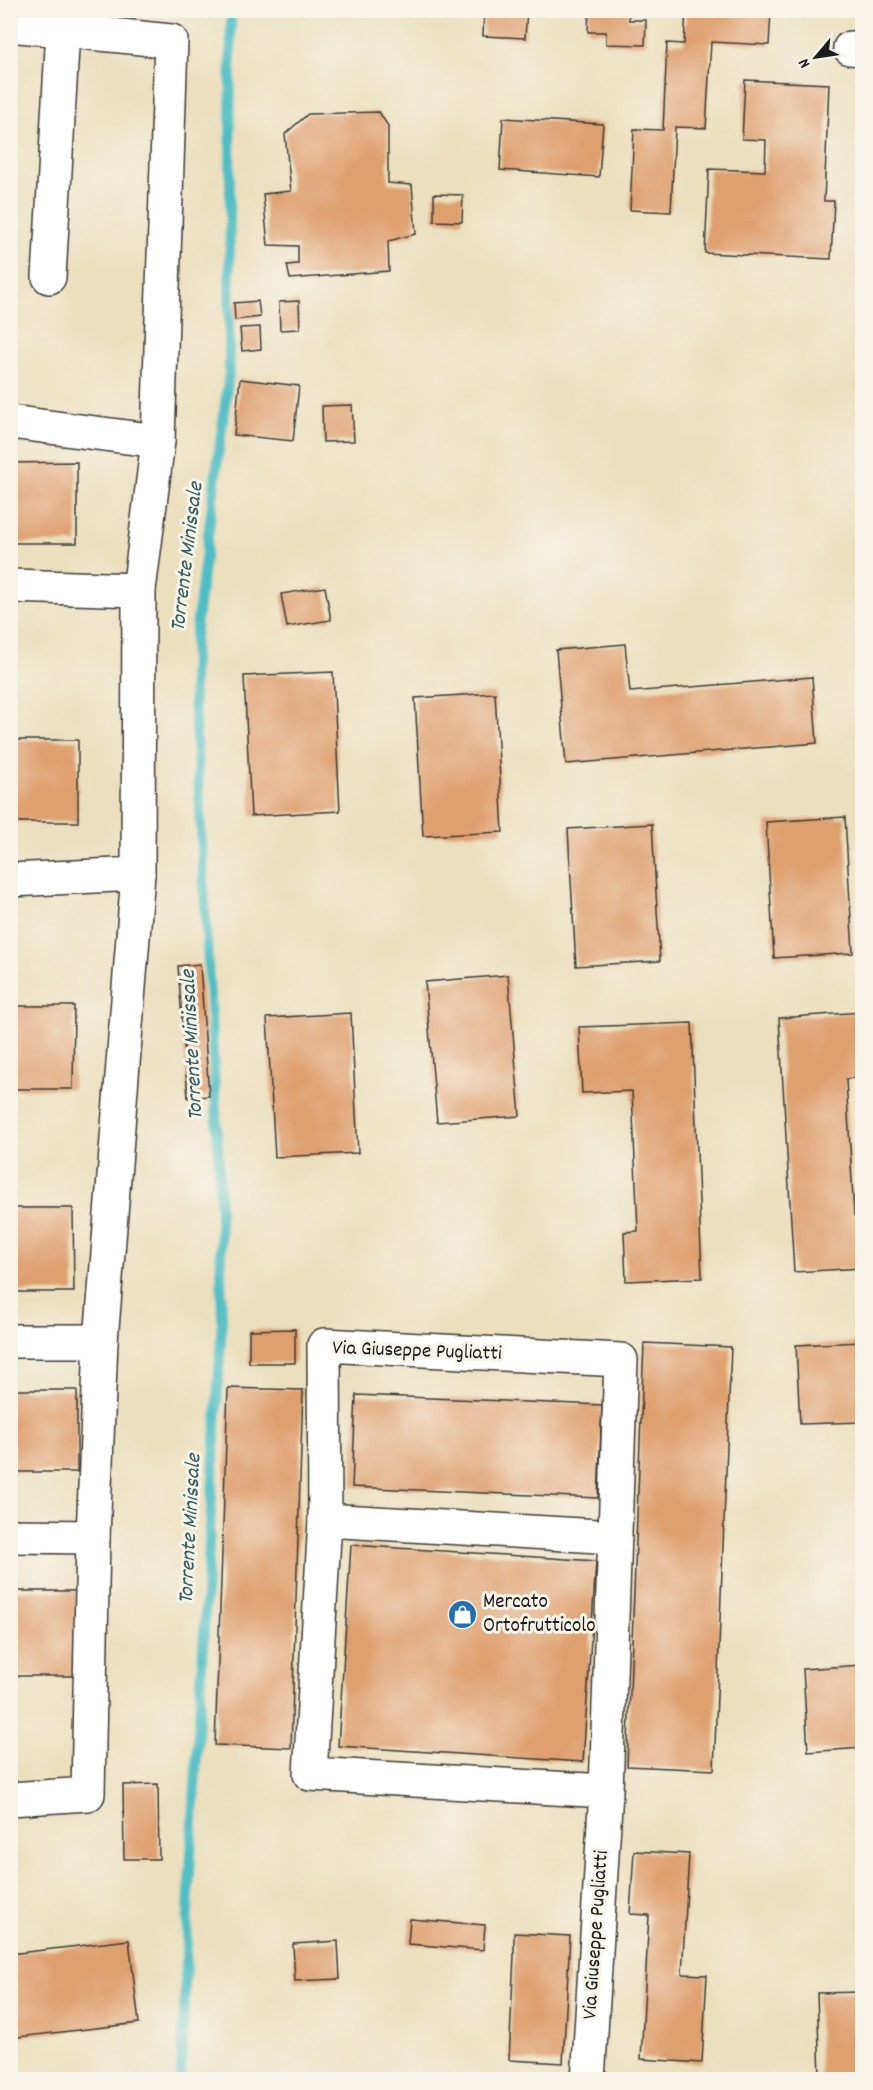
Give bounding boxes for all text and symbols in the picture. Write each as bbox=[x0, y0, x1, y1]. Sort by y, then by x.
north arrow bbox=[786, 27, 846, 87]
text: N bbox=[793, 54, 817, 72]
water label: Torrente Minissale bbox=[163, 479, 213, 634]
water label: Torrente Minissale bbox=[174, 968, 212, 1121]
street label: Via Giuseppe Pugliatti bbox=[332, 1334, 502, 1370]
water label: Torrente Minissale bbox=[172, 1452, 210, 1605]
place label: Mercato Ortofrutticolo bbox=[483, 1588, 596, 1642]
shop icon: Mercato Ortofrutticolo bbox=[446, 1599, 478, 1631]
street label: Via Giuseppe Pugliatti bbox=[576, 1849, 618, 2021]

